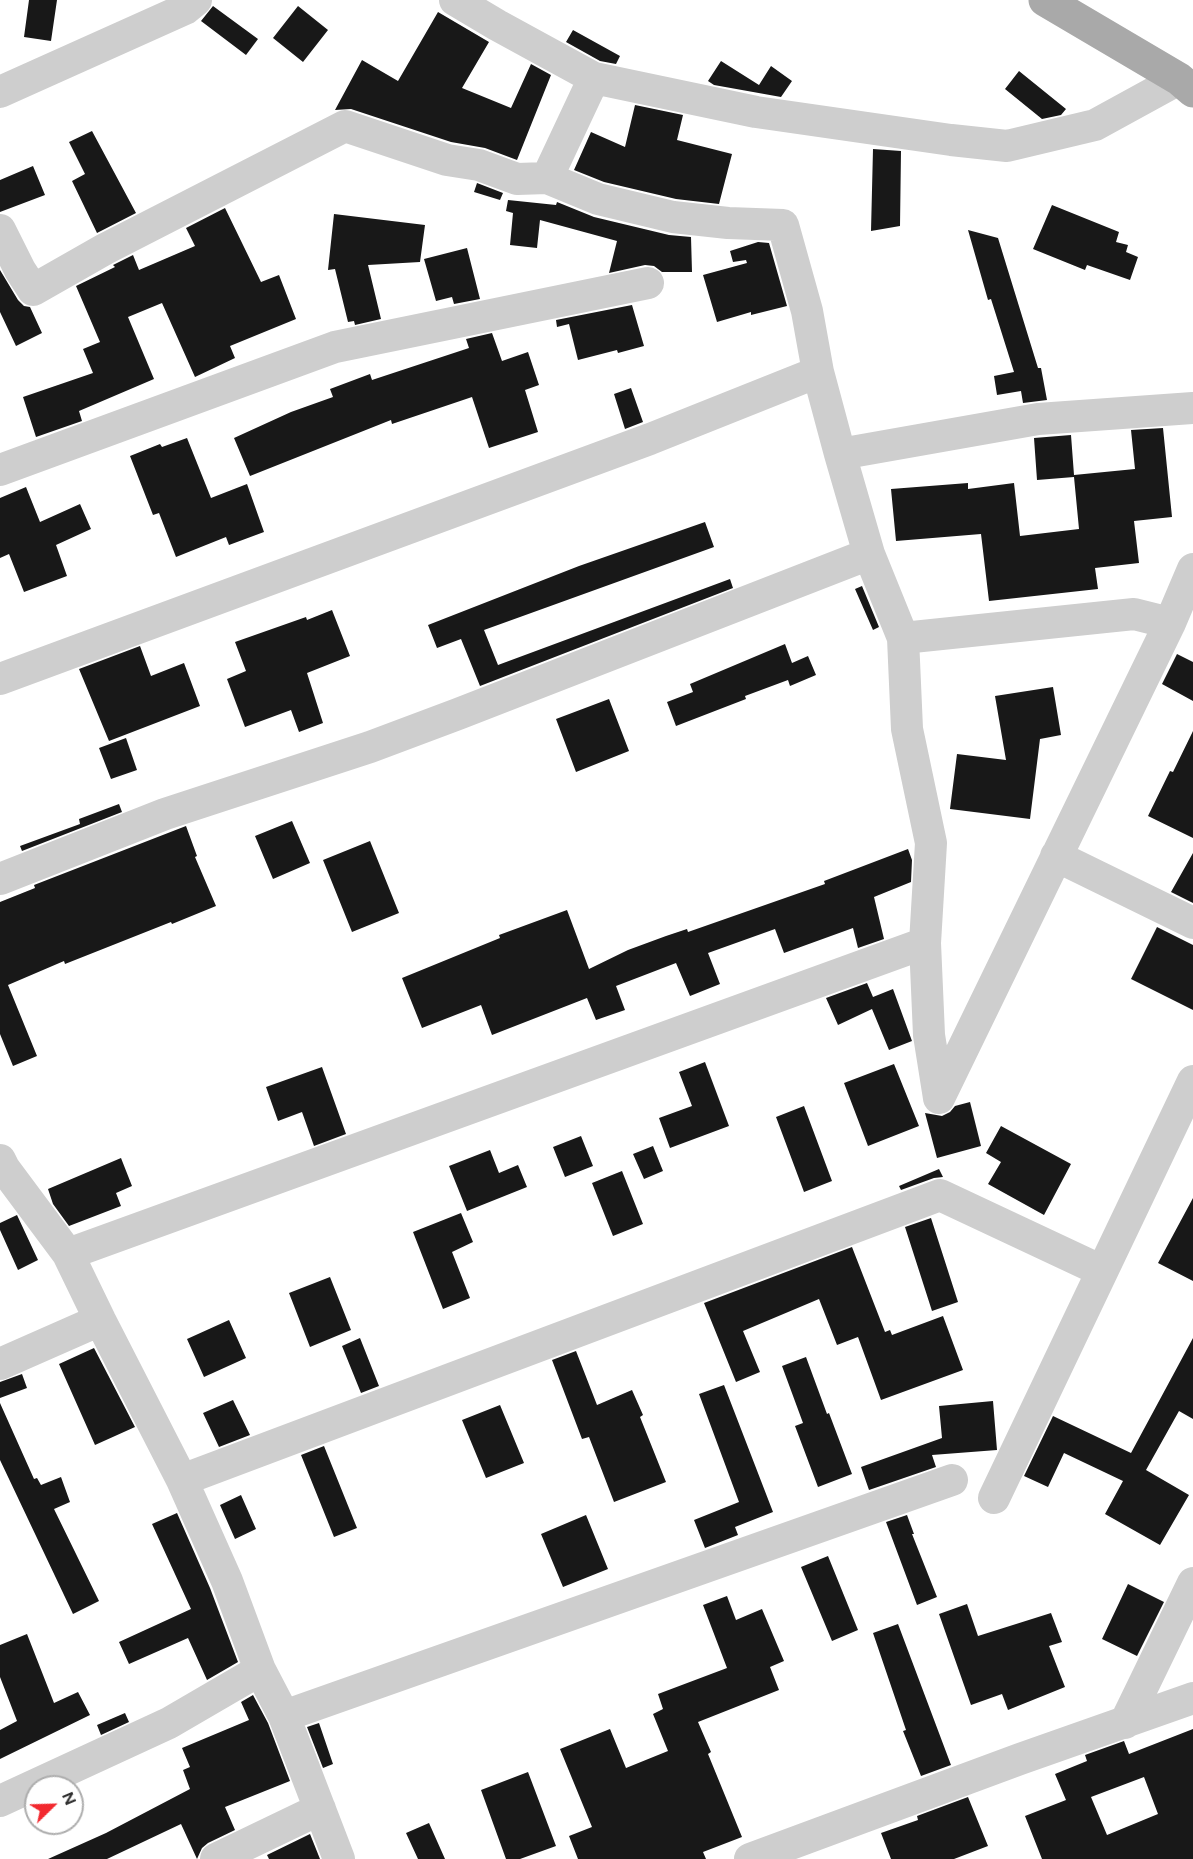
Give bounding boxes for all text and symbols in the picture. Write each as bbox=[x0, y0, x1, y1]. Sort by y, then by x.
north arrow bbox=[24, 1775, 84, 1835]
text: N bbox=[58, 1789, 80, 1808]

